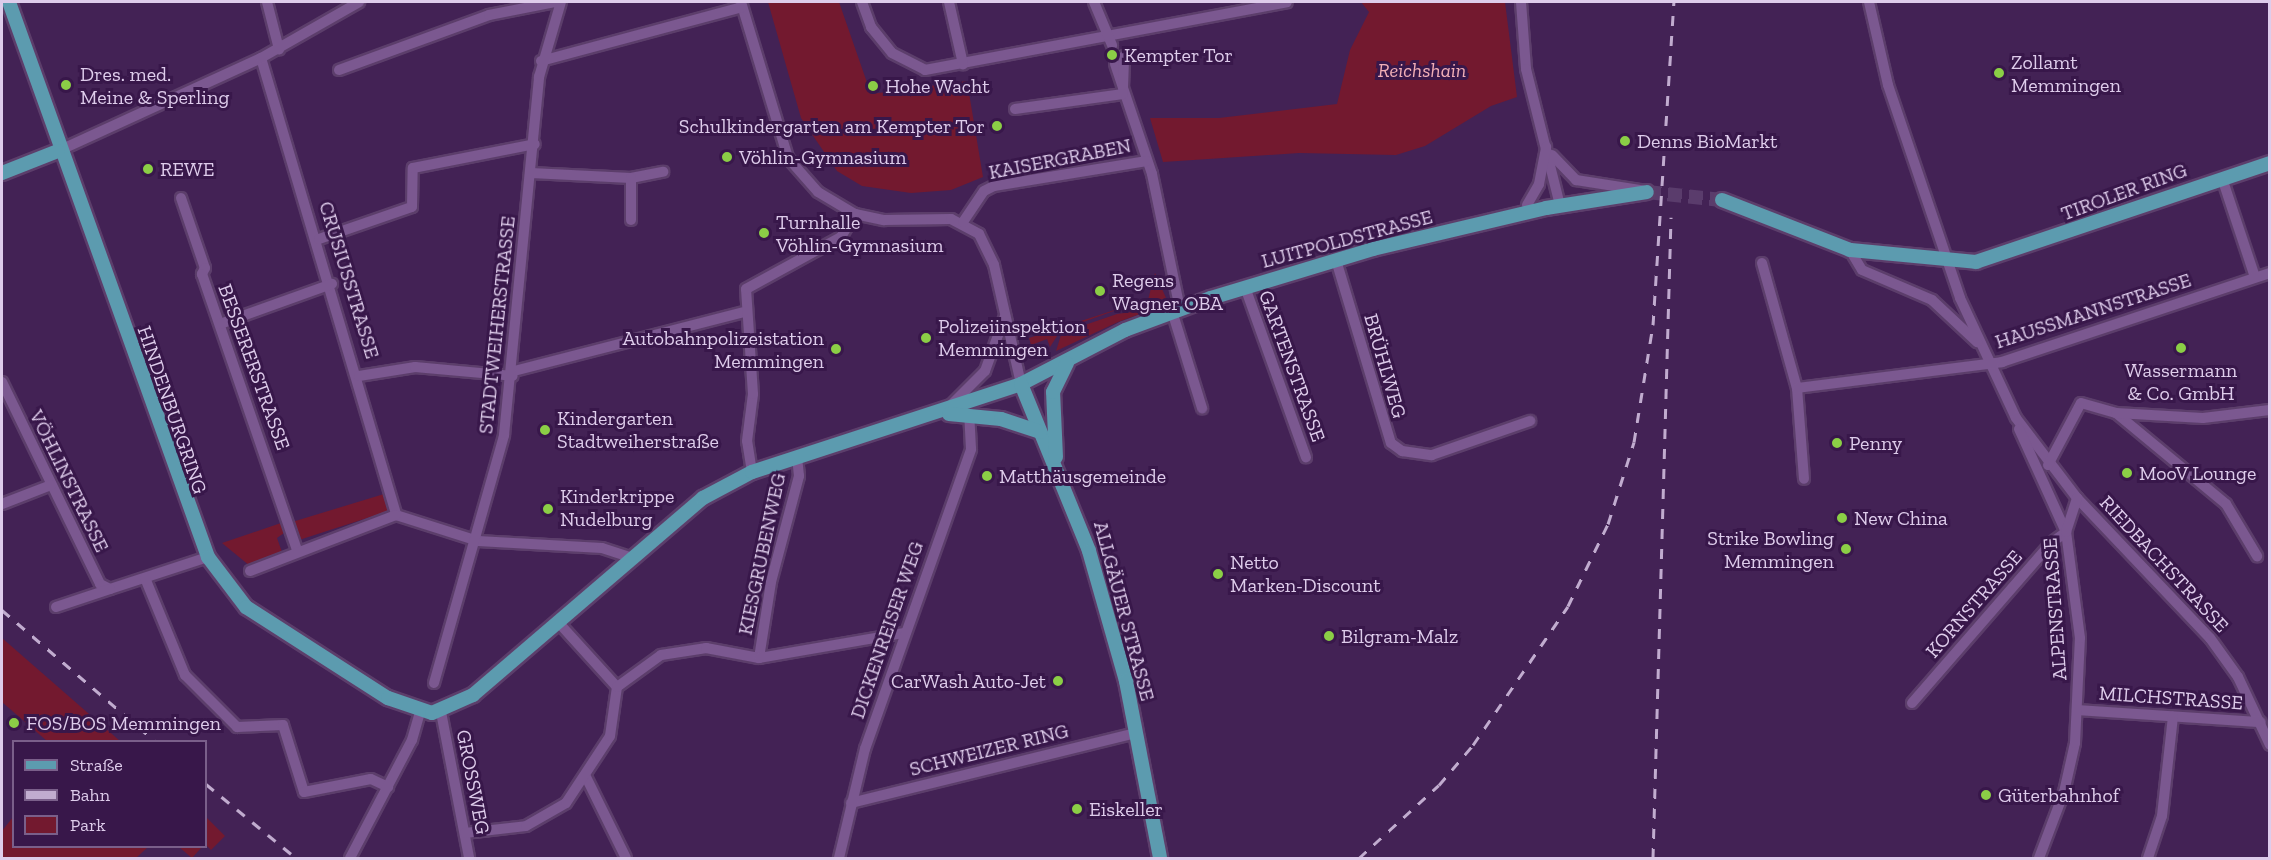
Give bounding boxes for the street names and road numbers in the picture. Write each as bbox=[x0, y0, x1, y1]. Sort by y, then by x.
street label: KAISERGRABEN bbox=[987, 133, 1133, 185]
street label: TIROLER RING bbox=[2058, 158, 2190, 226]
street label: CRUSIUSSTRASSE bbox=[314, 199, 384, 361]
street label: LUITPOLDSTRASSE bbox=[1259, 205, 1435, 273]
street label: STADTWEIHERSTRASSE bbox=[474, 215, 520, 435]
street label: HAUSSMANNSTRASSE bbox=[1992, 268, 2194, 354]
street label: BESSERERSTRASSE bbox=[213, 281, 295, 453]
street label: GARTENSTRASSE bbox=[1254, 287, 1330, 445]
street label: BRÜHLWEG bbox=[1359, 311, 1411, 421]
street label: HINDENBURGRING bbox=[132, 323, 212, 497]
street label: VÖHLINSTRASSE bbox=[24, 406, 114, 556]
street label: KIESGRUBENWEG bbox=[733, 471, 791, 637]
street label: RIEDBACHSTRASSE bbox=[2095, 491, 2233, 637]
street label: ALLGÄUER STRASSE bbox=[1088, 519, 1160, 703]
street label: ALPENSTRASSE bbox=[2038, 537, 2072, 681]
street label: DICKENREISER WEG bbox=[845, 538, 929, 722]
street label: KORNSTRASSE bbox=[1921, 545, 2027, 663]
street label: MILCHSTRASSE bbox=[2098, 681, 2244, 715]
street label: SCHWEIZER RING bbox=[907, 719, 1071, 781]
street label: GROSSWEG bbox=[451, 728, 495, 836]

